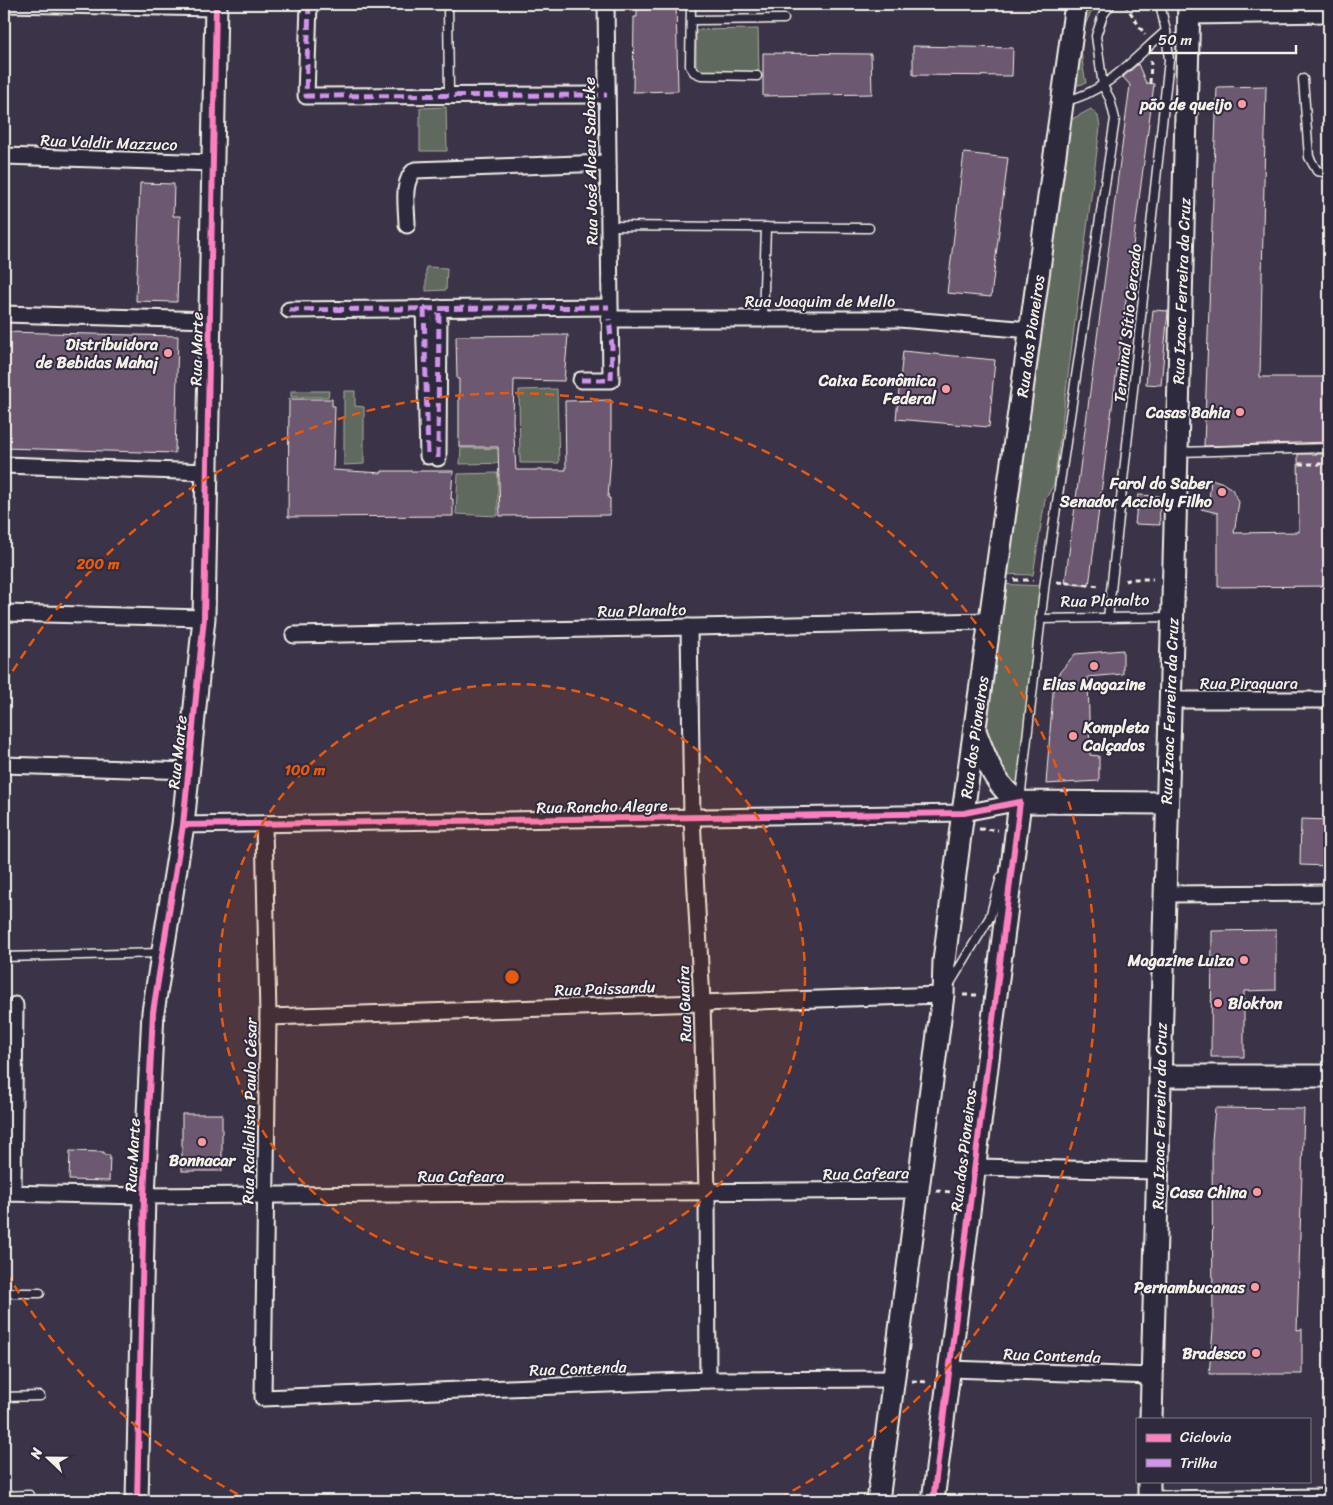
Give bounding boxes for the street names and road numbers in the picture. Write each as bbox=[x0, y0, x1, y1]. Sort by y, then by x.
street label: Rua José Alceu Sabatke bbox=[575, 77, 606, 245]
street label: Rua Valdir Mazzuco bbox=[40, 126, 178, 159]
street label: Rua Izaac Ferreira da Cruz bbox=[1164, 197, 1199, 385]
street label: Terminal Sítio Cercado bbox=[1105, 242, 1150, 404]
street label: Rua dos Pioneiros bbox=[1008, 272, 1054, 399]
street label: Rua Joaquim de Mello bbox=[745, 287, 895, 316]
street label: Rua Marte bbox=[181, 312, 212, 386]
street label: Rua Planalto bbox=[1060, 585, 1150, 616]
street label: Rua Planalto bbox=[597, 595, 687, 626]
street label: Rua Izaac Ferreira da Cruz bbox=[1152, 617, 1187, 805]
street label: Rua Piraquara bbox=[1200, 669, 1298, 698]
street label: Rua dos Pioneiros bbox=[952, 673, 998, 800]
street label: Rua Marte bbox=[159, 714, 196, 790]
street label: Rua Rancho Alegre bbox=[536, 791, 668, 822]
street label: Rua Guaíra bbox=[669, 965, 700, 1043]
street label: Rua Paissandu bbox=[554, 972, 656, 1005]
street label: Rua Radialista Paulo César bbox=[233, 1016, 266, 1204]
street label: Rua Izaac Ferreira da Cruz bbox=[1143, 1022, 1176, 1210]
street label: Rua dos Pioneiros bbox=[942, 1086, 985, 1213]
street label: Rua Marte bbox=[116, 1117, 149, 1193]
street label: Rua Cafeara bbox=[823, 1158, 909, 1189]
street label: Rua Cafeara bbox=[418, 1162, 504, 1191]
street label: Rua Contenda bbox=[1003, 1339, 1102, 1372]
street label: Rua Contenda bbox=[529, 1352, 628, 1385]

